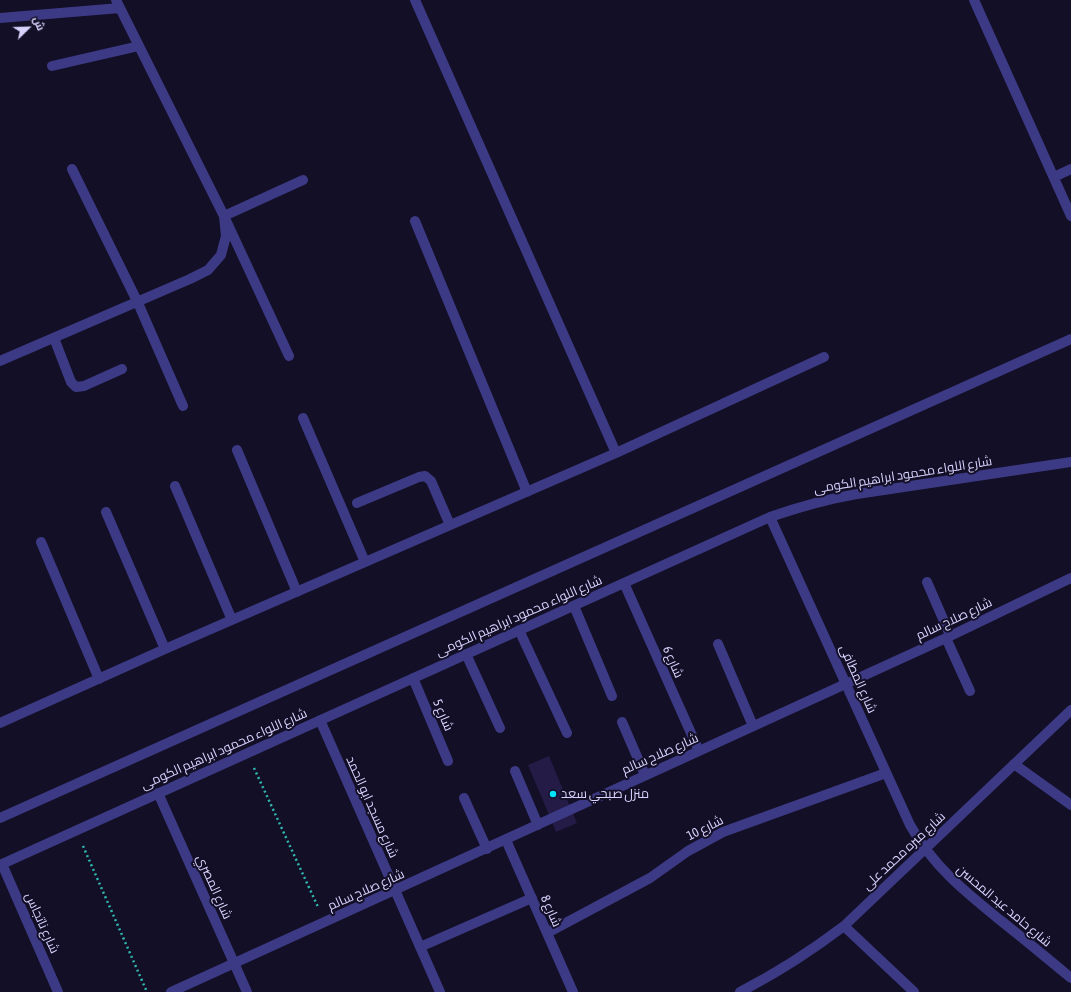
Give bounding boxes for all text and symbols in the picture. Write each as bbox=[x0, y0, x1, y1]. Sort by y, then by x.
north arrow bbox=[8, 8, 48, 48]
text: ش bbox=[31, 14, 47, 32]
street label: شارع اللواء محمود ابراهيم الكومى bbox=[813, 453, 993, 497]
street label: شارع اللواء محمود ابراهيم الكومى bbox=[433, 572, 605, 660]
street label: شارع صلاح سالم bbox=[913, 595, 995, 643]
street label: شارع المطافى bbox=[836, 642, 880, 716]
street label: شارع 6 bbox=[659, 644, 687, 680]
street label: شارع 5 bbox=[429, 697, 457, 733]
street label: شارع اللواء محمود ابراهيم الكومى bbox=[138, 705, 310, 793]
street label: شارع صلاح سالم bbox=[619, 730, 701, 778]
street label: شارع مسجد ابو الحمد bbox=[343, 754, 401, 860]
place label: منزل صبحي سعد bbox=[561, 786, 649, 802]
marker: منزل صبحي سعد bbox=[548, 789, 558, 799]
street label: شارع مبره محمد على bbox=[859, 809, 949, 893]
street label: شارع 10 bbox=[684, 812, 726, 844]
street label: شارع المصري bbox=[193, 852, 235, 922]
street label: شارع حامد عبد المحسن bbox=[953, 862, 1055, 950]
street label: شارع صلاح سالم bbox=[325, 866, 407, 914]
street label: شارع ناتجاس bbox=[22, 890, 62, 956]
street label: شارع 8 bbox=[537, 893, 565, 929]

